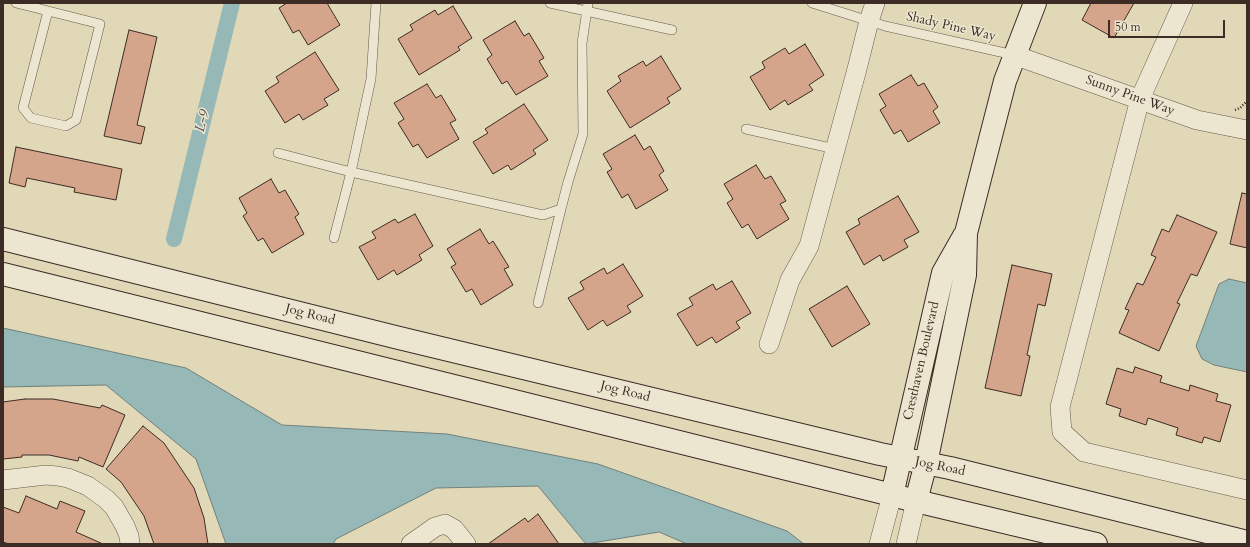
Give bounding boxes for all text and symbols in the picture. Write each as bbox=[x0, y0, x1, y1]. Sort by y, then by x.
street label: Shady Pine Way bbox=[905, 9, 997, 45]
scale bar bbox=[1110, 12, 1227, 38]
text: 50 m bbox=[1115, 19, 1141, 35]
street label: Sunny Pine Way bbox=[1083, 73, 1177, 119]
water label: L-9 bbox=[192, 108, 214, 134]
street label: Cresthaven Boulevard bbox=[901, 300, 943, 422]
street label: Jog Road bbox=[283, 301, 337, 329]
street label: Jog Road bbox=[598, 378, 652, 406]
street label: Jog Road bbox=[914, 454, 966, 480]

